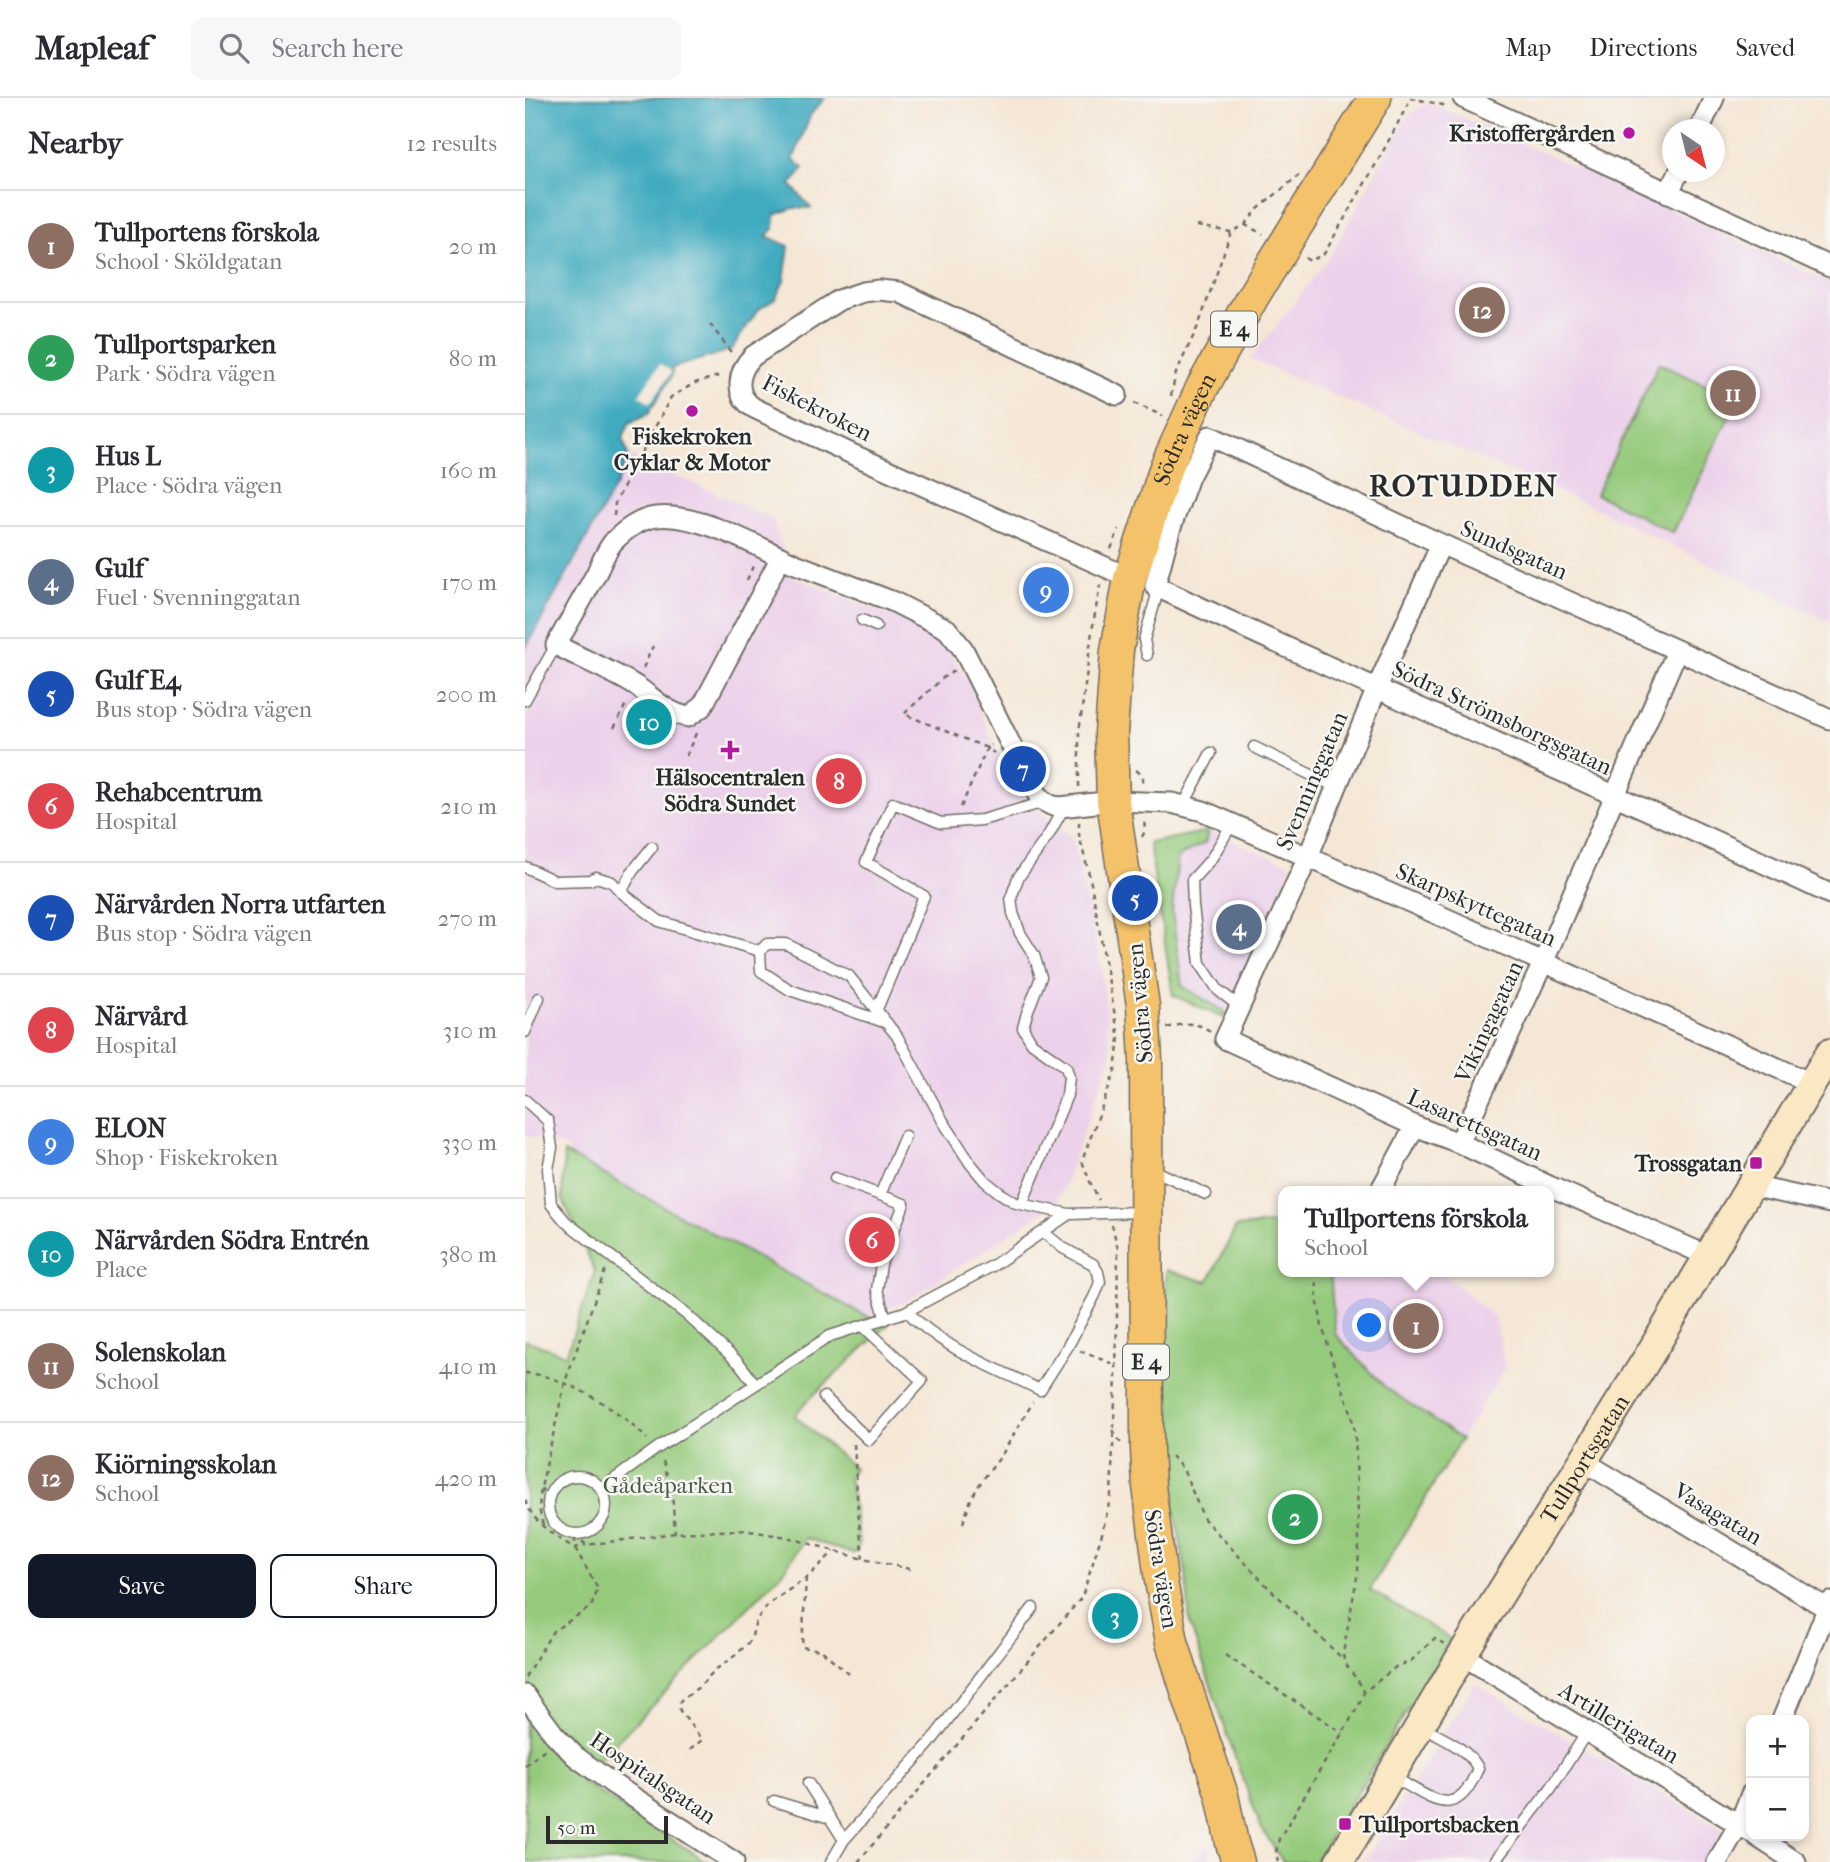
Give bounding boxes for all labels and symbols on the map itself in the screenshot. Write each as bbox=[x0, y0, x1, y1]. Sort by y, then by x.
north arrow bbox=[1662, 119, 1725, 182]
place label: Kristoffergården bbox=[1449, 120, 1616, 147]
marker: Kristoffergården bbox=[1621, 125, 1637, 141]
pin: 12 bbox=[1459, 284, 1505, 336]
road number: E 4 bbox=[1211, 312, 1257, 346]
street label: Södra vägen bbox=[1148, 367, 1222, 489]
pin: 11 bbox=[1710, 367, 1756, 419]
street label: Fiskekroken bbox=[758, 369, 877, 448]
marker: Fiskekroken Cyklar & Motor bbox=[684, 403, 700, 419]
place label: Fiskekroken Cyklar & Motor bbox=[614, 423, 772, 476]
district label: ROTUDDEN bbox=[1369, 469, 1559, 504]
street label: Sundsgatan bbox=[1456, 514, 1572, 586]
pin: 9 bbox=[1023, 564, 1069, 616]
street label: Södra Strömsborgsgatan bbox=[1388, 655, 1617, 781]
pin: 10 bbox=[626, 696, 672, 748]
street label: Svenninggatan bbox=[1271, 707, 1354, 854]
marker: Hälsocentralen Södra Sundet bbox=[720, 740, 740, 760]
pin: 7 bbox=[1000, 743, 1046, 795]
pin: 8 bbox=[816, 755, 862, 807]
place label: Hälsocentralen Södra Sundet bbox=[655, 764, 805, 817]
street label: Skarpskyttegatan bbox=[1392, 858, 1561, 953]
pin: 5 bbox=[1112, 872, 1158, 924]
pin: 4 bbox=[1216, 901, 1262, 953]
street label: Södra vägen bbox=[1121, 941, 1159, 1064]
street label: Vikingagatan bbox=[1449, 956, 1529, 1088]
street label: Lasarettsgatan bbox=[1403, 1083, 1547, 1167]
place label: Trossgatan bbox=[1634, 1150, 1743, 1177]
marker: Trossgatan bbox=[1748, 1155, 1764, 1171]
pin: 6 bbox=[849, 1214, 895, 1266]
pin: 1 bbox=[1393, 1300, 1439, 1352]
your location bbox=[1352, 1308, 1386, 1342]
road number: E 4 bbox=[1123, 1344, 1169, 1380]
street label: Tullportsgatan bbox=[1534, 1389, 1635, 1528]
park label: Gådeåparken bbox=[603, 1472, 734, 1499]
street label: Vasagatan bbox=[1668, 1477, 1768, 1551]
pin: 2 bbox=[1272, 1491, 1318, 1543]
street label: Södra vägen bbox=[1138, 1507, 1184, 1631]
pin: 3 bbox=[1092, 1590, 1138, 1642]
street label: Artillerigatan bbox=[1553, 1676, 1685, 1770]
street label: Hospitalsgatan bbox=[585, 1726, 722, 1830]
place label: Tullportsbacken bbox=[1358, 1811, 1520, 1838]
scale bar bbox=[546, 1813, 669, 1845]
marker: Tullportsbacken bbox=[1337, 1816, 1353, 1832]

